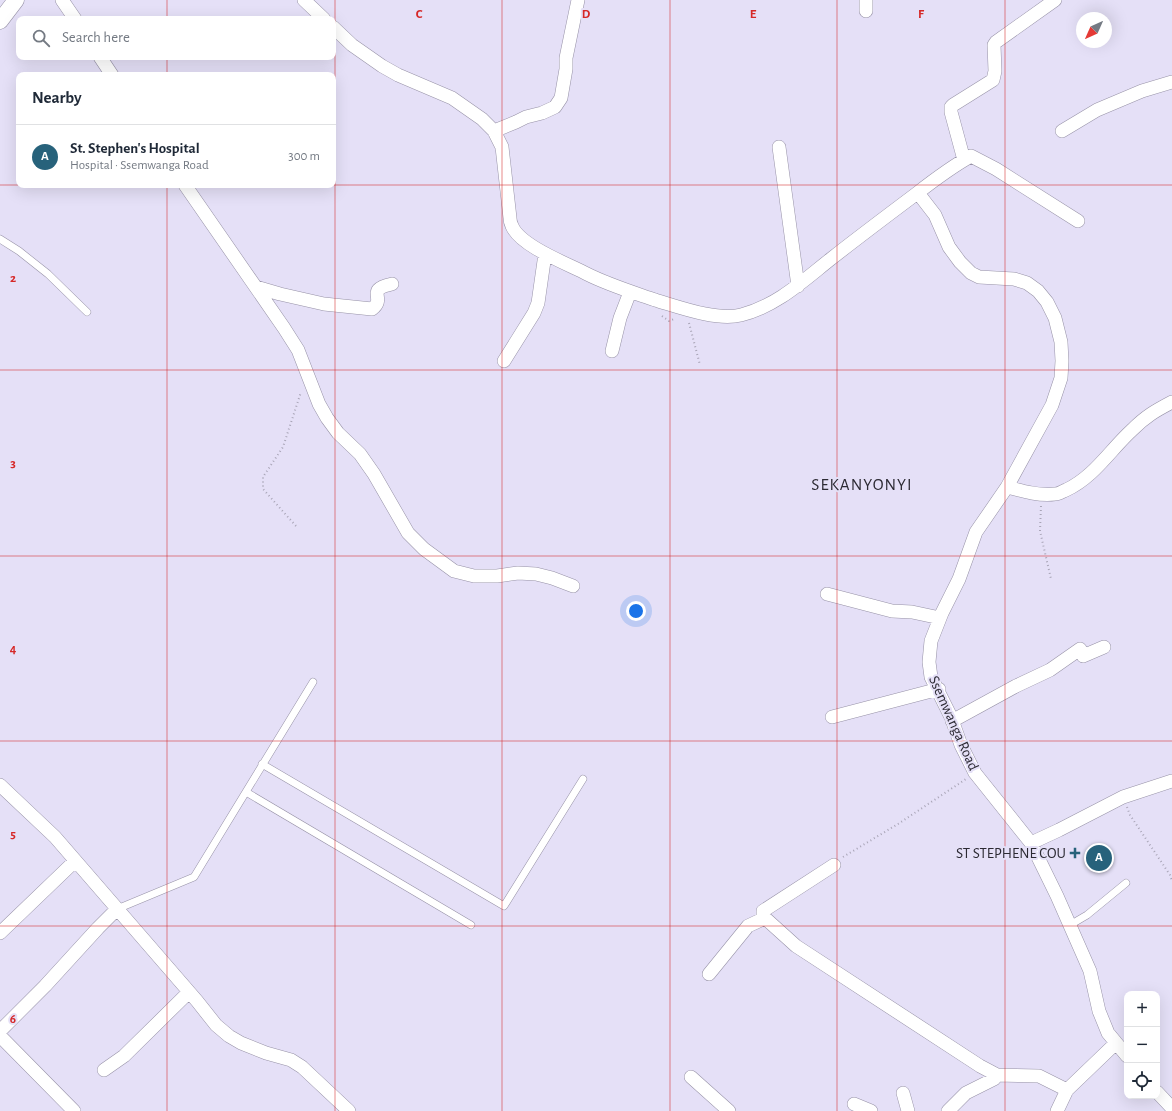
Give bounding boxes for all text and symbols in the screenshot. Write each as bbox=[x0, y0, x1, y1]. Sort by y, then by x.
text: C bbox=[416, 8, 423, 21]
text: D bbox=[582, 8, 591, 21]
text: E bbox=[750, 8, 757, 21]
text: F bbox=[918, 8, 925, 21]
north arrow bbox=[1076, 12, 1112, 48]
search box bbox=[16, 16, 336, 60]
icon: search bbox=[30, 27, 52, 49]
text: Search here bbox=[62, 30, 130, 45]
text: Nearby bbox=[32, 89, 82, 106]
text: St. Stephen's Hospital bbox=[70, 141, 200, 156]
text: A bbox=[41, 150, 49, 163]
text: 300 m bbox=[288, 150, 320, 163]
text: Hospital · Ssemwanga Road bbox=[70, 159, 209, 172]
text: 2 bbox=[10, 272, 16, 285]
text: 3 bbox=[10, 457, 16, 470]
district label: SEKANYONYI bbox=[811, 476, 913, 493]
your location bbox=[626, 601, 646, 621]
text: 4 bbox=[10, 643, 17, 656]
street label: Ssemwanga Road bbox=[926, 674, 981, 773]
text: 5 bbox=[10, 828, 16, 841]
pin: A bbox=[1086, 843, 1112, 873]
place label: ST STEPHENE COU bbox=[956, 846, 1066, 861]
marker: ST STEPHENE COU bbox=[1069, 847, 1081, 859]
map controls bbox=[1124, 991, 1160, 1099]
button: + bbox=[1124, 991, 1160, 1027]
text: 6 bbox=[10, 1013, 16, 1026]
button: − bbox=[1124, 1027, 1160, 1063]
button: locate bbox=[1124, 1063, 1160, 1099]

